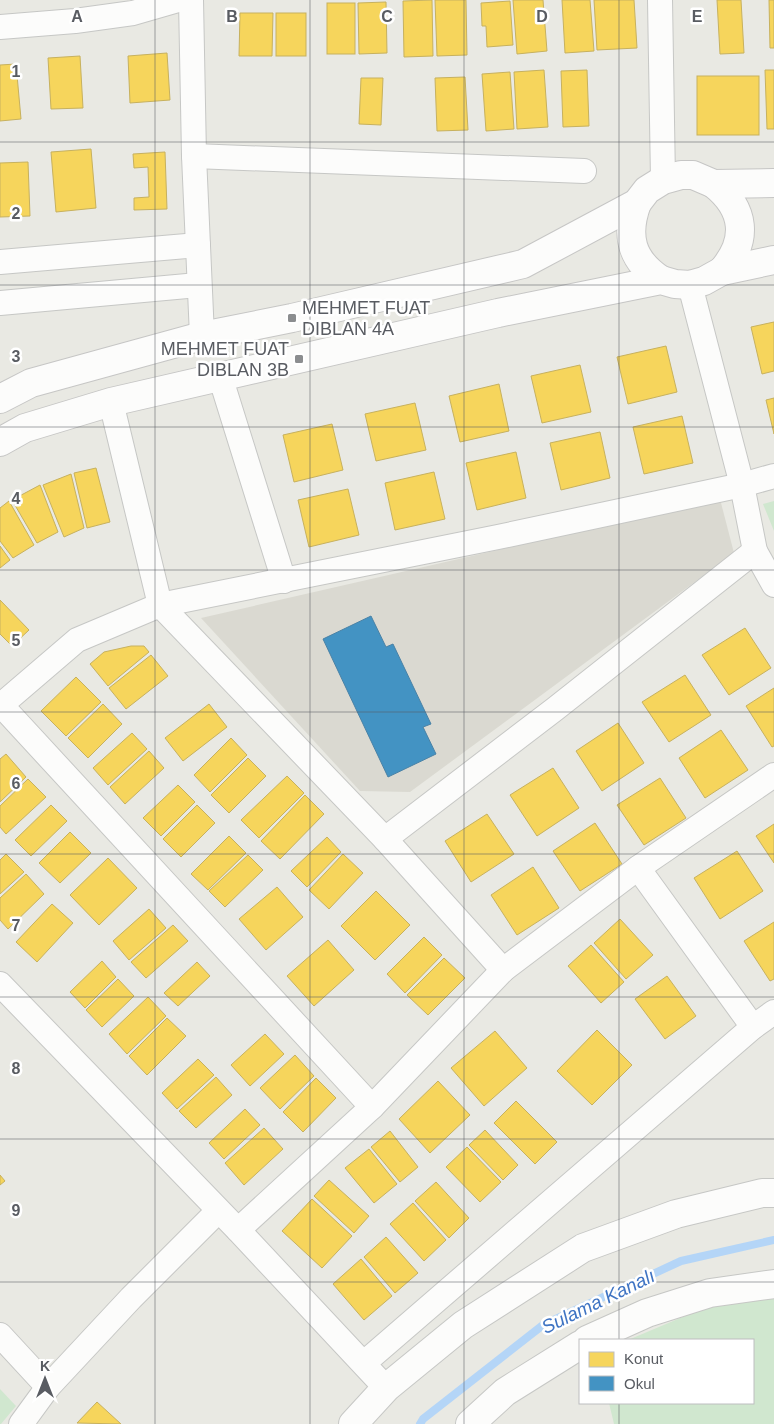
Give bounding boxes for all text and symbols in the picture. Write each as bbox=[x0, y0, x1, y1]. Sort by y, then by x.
text: A bbox=[71, 8, 83, 25]
text: B bbox=[226, 8, 238, 25]
text: C bbox=[381, 8, 393, 25]
text: D bbox=[536, 8, 548, 25]
text: E bbox=[692, 8, 703, 25]
text: 1 bbox=[12, 63, 21, 80]
text: 2 bbox=[12, 205, 21, 222]
place label: MEHMET FUAT DIBLAN 4A bbox=[302, 298, 430, 339]
marker: MEHMET FUAT DIBLAN 4A bbox=[286, 312, 298, 324]
place label: MEHMET FUAT DIBLAN 3B bbox=[161, 339, 289, 380]
text: 3 bbox=[12, 348, 21, 365]
marker: MEHMET FUAT DIBLAN 3B bbox=[293, 353, 305, 365]
text: 4 bbox=[12, 490, 21, 507]
text: 5 bbox=[12, 632, 21, 649]
text: 6 bbox=[12, 775, 21, 792]
text: 7 bbox=[12, 917, 21, 934]
text: 8 bbox=[12, 1060, 21, 1077]
text: 9 bbox=[12, 1202, 21, 1219]
water label: Sulama Kanalı bbox=[538, 1265, 658, 1338]
legend bbox=[579, 1339, 754, 1404]
text: Konut bbox=[624, 1350, 664, 1367]
north arrow bbox=[20, 1354, 70, 1404]
text: K bbox=[40, 1358, 50, 1374]
text: Okul bbox=[624, 1375, 655, 1392]

